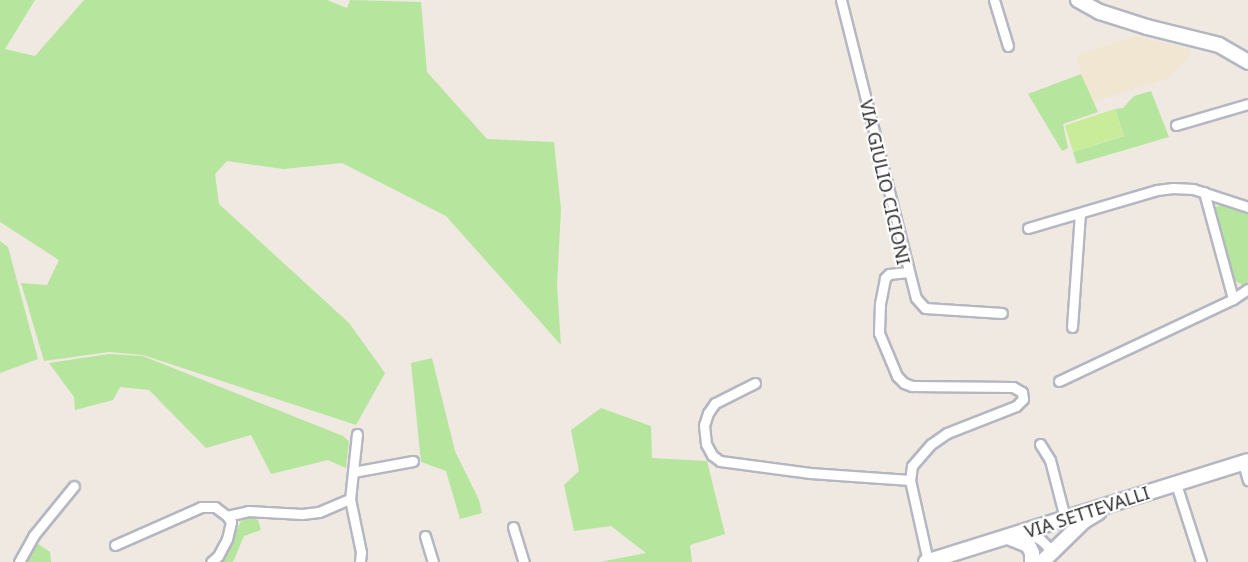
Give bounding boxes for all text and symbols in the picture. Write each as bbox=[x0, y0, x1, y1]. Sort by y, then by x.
street label: VIA GIULIO CICIONI bbox=[856, 97, 914, 267]
street label: VIA SETTEVALLI bbox=[1022, 482, 1152, 542]

